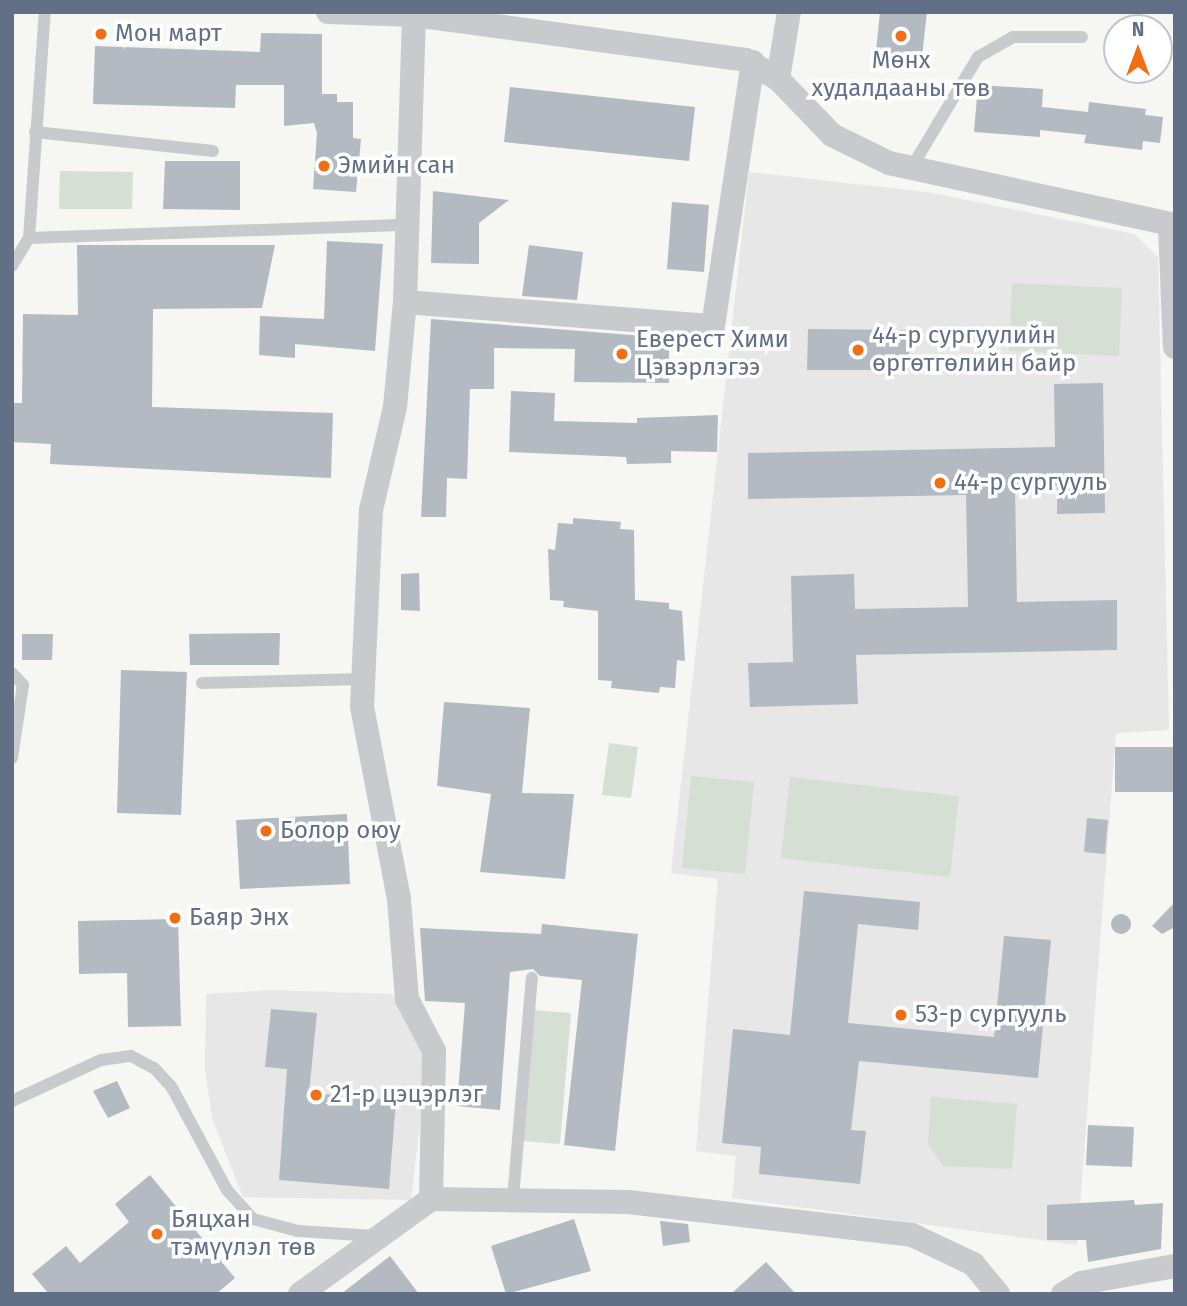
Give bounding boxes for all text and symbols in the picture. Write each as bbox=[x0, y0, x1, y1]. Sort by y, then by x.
north arrow bbox=[1103, 14, 1173, 84]
text: N bbox=[1132, 18, 1144, 41]
place label: Мон март bbox=[115, 20, 222, 48]
marker: Мон март bbox=[93, 26, 109, 42]
marker: Мөнх худалдааны төв bbox=[893, 28, 909, 44]
place label: Мөнх худалдааны төв bbox=[812, 47, 990, 103]
place label: Эмийн сан bbox=[338, 152, 455, 180]
marker: Эмийн сан bbox=[316, 158, 332, 174]
place label: 44-р сургуулийн өргөтгөлийн байр bbox=[872, 322, 1076, 378]
place label: Еверест Хими Цэвэрлэгээ bbox=[636, 326, 789, 382]
marker: 44-р сургуулийн өргөтгөлийн байр bbox=[850, 342, 866, 358]
marker: Еверест Хими Цэвэрлэгээ bbox=[614, 346, 630, 362]
place label: 44-р сургууль bbox=[954, 469, 1107, 497]
marker: 44-р сургууль bbox=[932, 475, 948, 491]
place label: Болор оюу bbox=[280, 817, 401, 845]
marker: Болор оюу bbox=[258, 823, 274, 839]
place label: Баяр Энх bbox=[189, 904, 289, 932]
marker: Баяр Энх bbox=[167, 910, 183, 926]
place label: 53-р сургууль bbox=[915, 1001, 1067, 1029]
marker: 53-р сургууль bbox=[893, 1007, 909, 1023]
place label: 21-р цэцэрлэг bbox=[330, 1081, 483, 1109]
marker: 21-р цэцэрлэг bbox=[308, 1087, 324, 1103]
place label: Бяцхан тэмүүлэл төв bbox=[171, 1206, 316, 1262]
marker: Бяцхан тэмүүлэл төв bbox=[149, 1226, 165, 1242]

